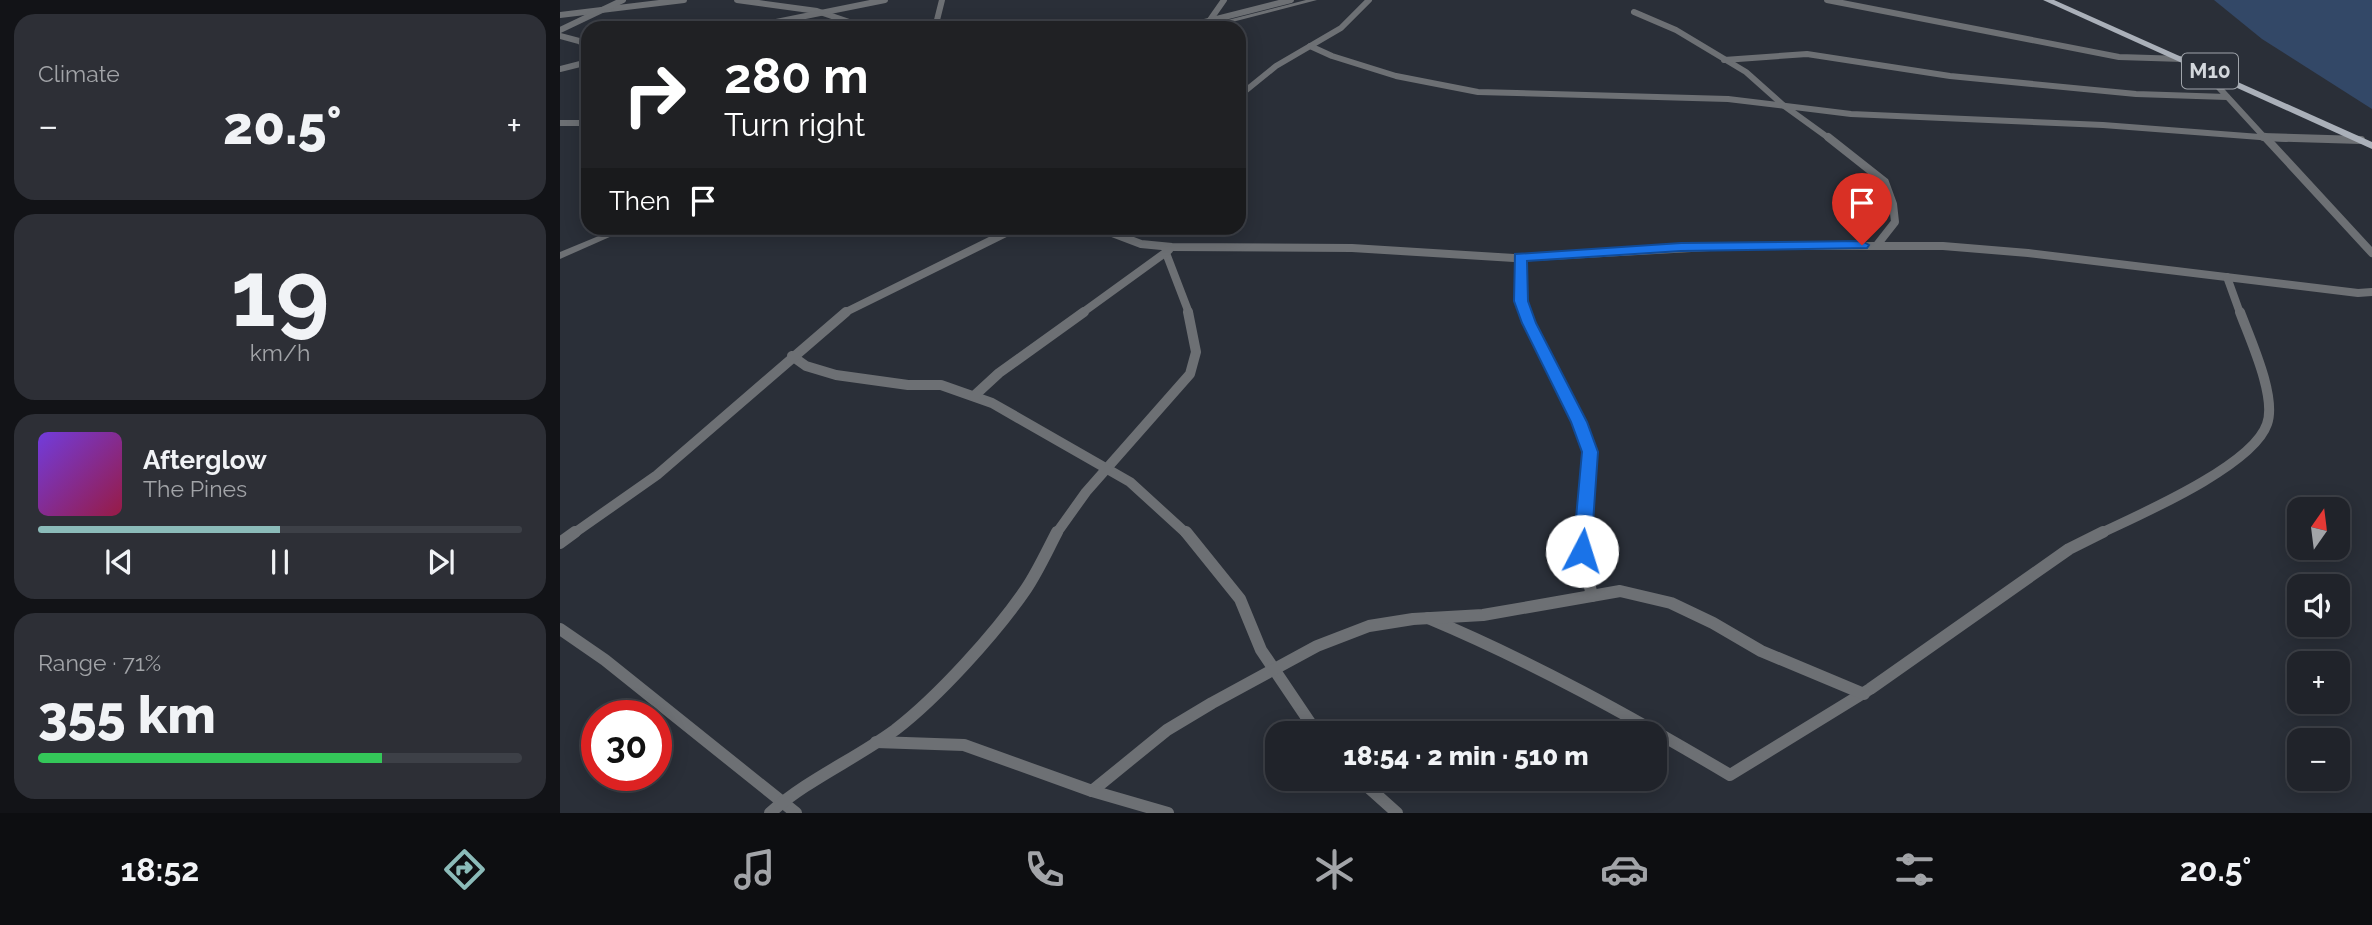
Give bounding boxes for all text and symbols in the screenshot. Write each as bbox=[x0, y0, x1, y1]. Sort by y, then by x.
text: 280 m bbox=[724, 47, 869, 104]
icon: right bbox=[609, 49, 700, 140]
road number: M10 bbox=[2182, 54, 2238, 88]
text: Climate bbox=[38, 60, 120, 87]
text: 20.5° bbox=[223, 95, 342, 156]
text: − bbox=[38, 103, 58, 148]
text: + bbox=[506, 103, 522, 148]
text: Turn right bbox=[724, 106, 865, 143]
pin bbox=[1832, 173, 1892, 245]
icon: arrive bbox=[684, 182, 722, 220]
icon: arrive bbox=[1843, 184, 1881, 222]
text: Then bbox=[609, 186, 670, 216]
text: 19 bbox=[231, 240, 329, 347]
text: km/h bbox=[250, 339, 310, 366]
text: Afterglow bbox=[143, 445, 267, 475]
text: The Pines bbox=[143, 475, 247, 502]
north arrow bbox=[2287, 497, 2350, 560]
map controls bbox=[2287, 497, 2350, 791]
position arrow bbox=[1545, 514, 1619, 588]
icon: previous bbox=[100, 543, 138, 581]
icon: pause bbox=[261, 543, 299, 581]
icon: next bbox=[422, 543, 460, 581]
button: sound bbox=[2287, 574, 2350, 637]
text: Range · 71% bbox=[38, 649, 161, 676]
button: + bbox=[2287, 651, 2350, 714]
text: 355 km bbox=[38, 684, 216, 745]
speed limit sign: 30 bbox=[581, 700, 672, 791]
button: − bbox=[2287, 728, 2350, 791]
text: 18:54 · 2 min · 510 m bbox=[1343, 741, 1589, 771]
icon: directions bbox=[440, 845, 489, 894]
icon: music bbox=[730, 845, 779, 894]
icon: phone bbox=[1020, 845, 1069, 894]
icon: climate bbox=[1310, 845, 1359, 894]
icon: car bbox=[1600, 845, 1649, 894]
icon: filters bbox=[1890, 845, 1939, 894]
text: 18:52 bbox=[120, 851, 199, 888]
text: 20.5° bbox=[2180, 851, 2251, 888]

